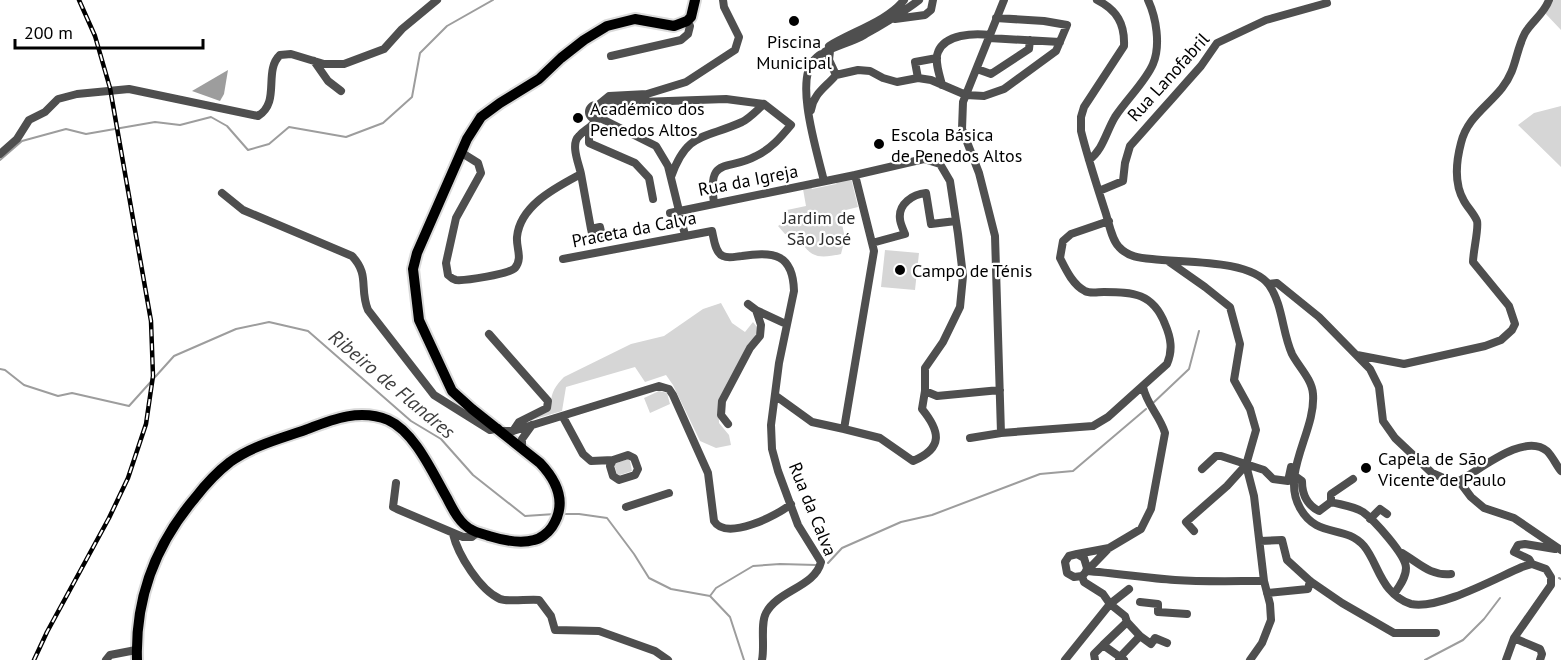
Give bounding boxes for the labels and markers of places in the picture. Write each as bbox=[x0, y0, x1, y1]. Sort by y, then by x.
marker: Piscina Municipal bbox=[787, 14, 801, 28]
place label: Piscina Municipal bbox=[756, 30, 832, 74]
place label: Académico dos Penedos Altos bbox=[590, 97, 705, 141]
marker: Académico dos Penedos Altos bbox=[571, 111, 585, 125]
place label: Escola Básica de Penedos Altos bbox=[891, 123, 1022, 167]
marker: Escola Básica de Penedos Altos bbox=[872, 137, 886, 151]
place label: Campo de Ténis bbox=[912, 259, 1032, 282]
marker: Campo de Ténis bbox=[893, 263, 907, 277]
place label: Capela de São Vicente de Paulo bbox=[1377, 447, 1506, 491]
marker: Capela de São Vicente de Paulo bbox=[1359, 461, 1373, 475]

